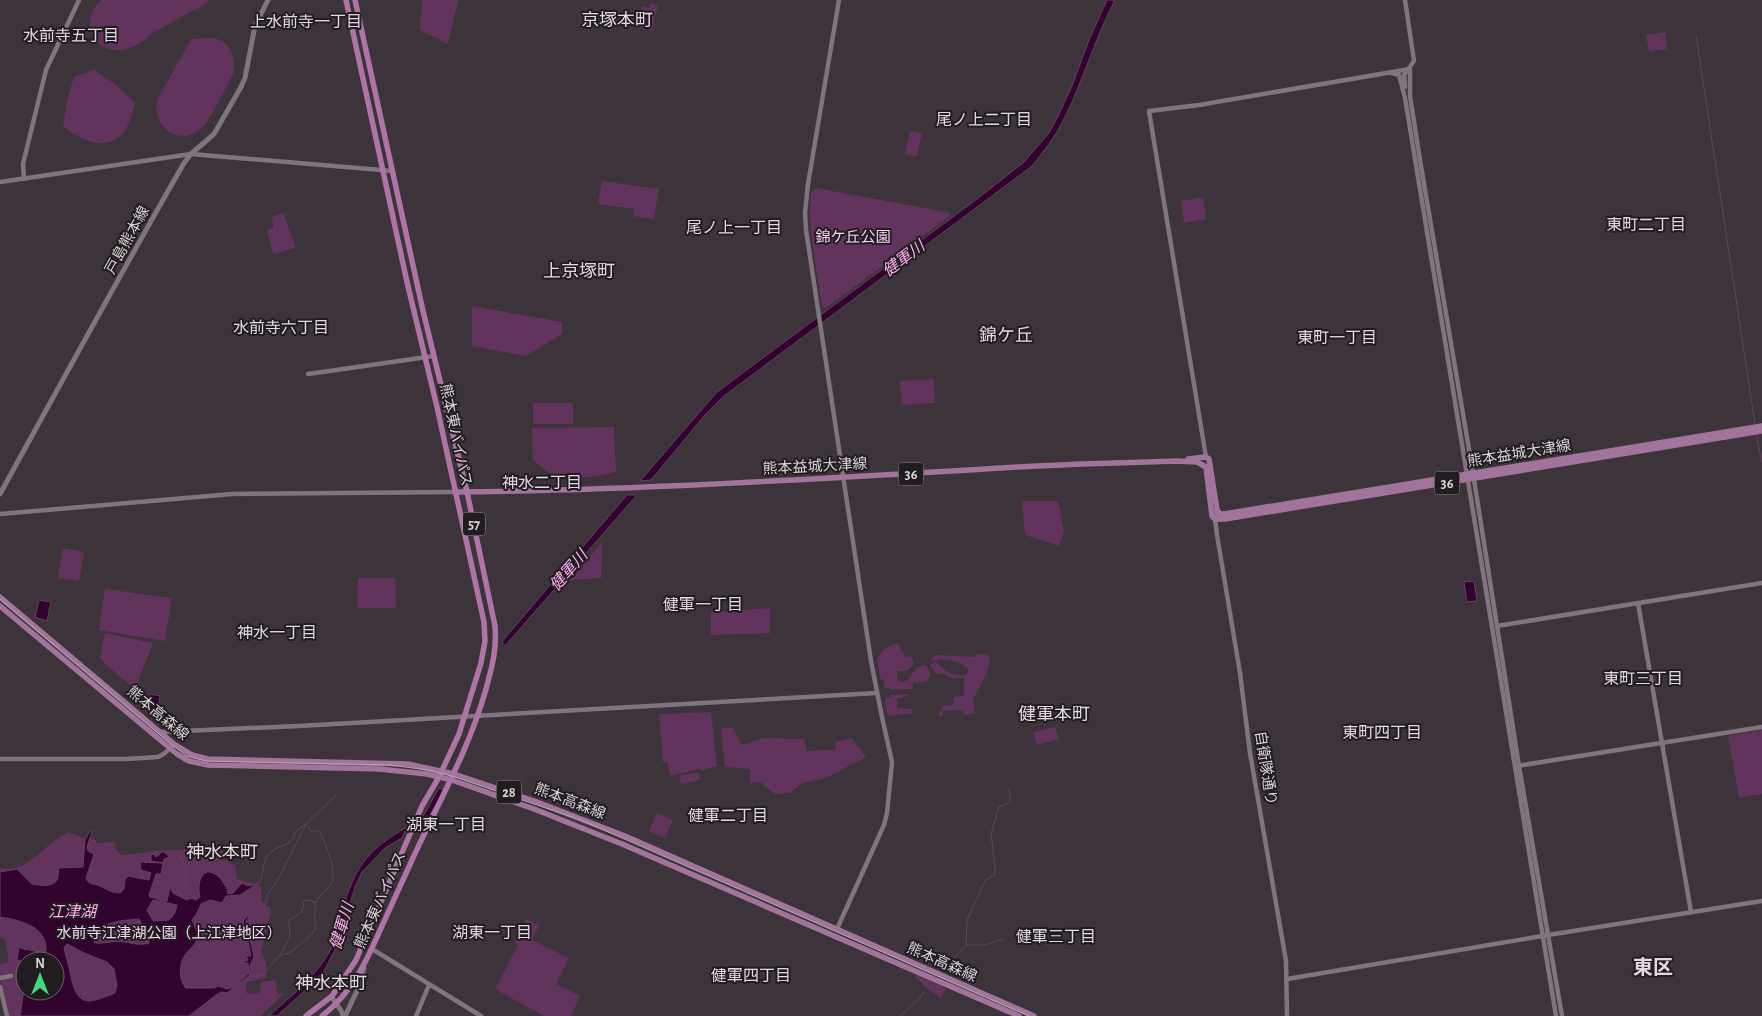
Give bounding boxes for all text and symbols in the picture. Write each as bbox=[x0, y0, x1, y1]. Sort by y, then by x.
district label: 京塚本町 bbox=[581, 11, 653, 30]
district label: 上水前寺一丁目 bbox=[250, 13, 362, 30]
district label: 水前寺五丁目 bbox=[23, 27, 119, 44]
district label: 尾ノ上二丁目 bbox=[936, 112, 1032, 128]
street label: 戸島熊本線 bbox=[102, 203, 152, 277]
district label: 東町二丁目 bbox=[1606, 217, 1686, 233]
district label: 尾ノ上一丁目 bbox=[686, 220, 782, 236]
park label: 錦ケ丘公園 bbox=[815, 228, 891, 245]
water label: 健軍川 bbox=[879, 236, 929, 280]
district label: 上京塚町 bbox=[543, 262, 615, 281]
district label: 水前寺六丁目 bbox=[233, 319, 329, 336]
district label: 錦ケ丘 bbox=[979, 325, 1033, 345]
district label: 東町一丁目 bbox=[1297, 330, 1377, 346]
street label: 熊本東バイパス bbox=[437, 382, 475, 488]
street label: 熊本益城大津線 bbox=[1466, 437, 1572, 469]
street label: 熊本益城大津線 bbox=[762, 455, 868, 477]
road number: 36 bbox=[898, 462, 924, 486]
road number: 36 bbox=[1434, 472, 1460, 494]
district label: 神水二丁目 bbox=[502, 475, 582, 491]
road number: 57 bbox=[463, 512, 485, 536]
water label: 健軍川 bbox=[546, 545, 592, 594]
district label: 健軍一丁目 bbox=[663, 596, 743, 613]
district label: 神水一丁目 bbox=[237, 625, 317, 641]
district label: 東町三丁目 bbox=[1603, 671, 1683, 687]
street label: 熊本高森線 bbox=[124, 683, 192, 743]
district label: 健軍本町 bbox=[1018, 704, 1090, 724]
district label: 東町四丁目 bbox=[1342, 725, 1422, 741]
street label: 自衛隊通り bbox=[1252, 730, 1280, 806]
road number: 28 bbox=[496, 780, 522, 804]
street label: 熊本高森線 bbox=[532, 780, 608, 822]
district label: 健軍二丁目 bbox=[688, 807, 768, 824]
district label: 湖東一丁目 bbox=[406, 816, 486, 833]
district label: 神水本町 bbox=[186, 843, 258, 862]
street label: 熊本東バイパス bbox=[351, 849, 409, 951]
water label: 健軍川 bbox=[326, 899, 357, 952]
water label: 江津湖 bbox=[48, 903, 99, 920]
district label: 湖東一丁目 bbox=[452, 924, 532, 941]
park label: 水前寺江津湖公園（上江津地区） bbox=[56, 925, 282, 941]
district label: 健軍三丁目 bbox=[1016, 928, 1096, 945]
street label: 熊本高森線 bbox=[904, 939, 980, 985]
north arrow bbox=[15, 951, 65, 1001]
text: N bbox=[35, 957, 45, 971]
district label: 東区 bbox=[1633, 957, 1673, 978]
district label: 健軍四丁目 bbox=[711, 967, 791, 984]
district label: 神水本町 bbox=[295, 974, 367, 993]

